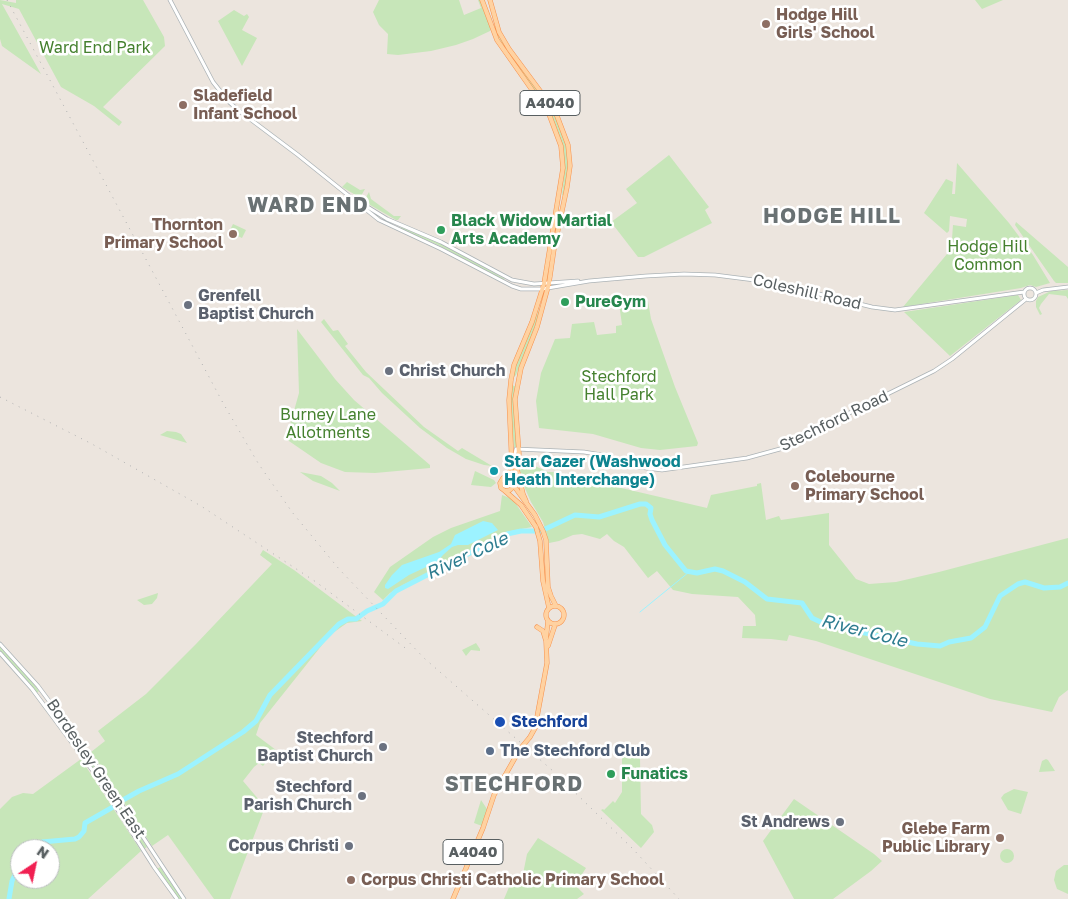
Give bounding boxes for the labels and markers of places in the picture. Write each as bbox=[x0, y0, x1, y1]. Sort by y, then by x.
place label: Hodge Hill Girls' School bbox=[776, 5, 875, 43]
marker: Hodge Hill Girls' School bbox=[760, 18, 772, 30]
place label: Sladefield Infant School bbox=[193, 86, 297, 124]
marker: Sladefield Infant School bbox=[177, 99, 189, 111]
place label: Black Widow Martial Arts Academy bbox=[451, 211, 612, 249]
place label: Thornton Primary School bbox=[104, 215, 223, 253]
marker: Black Widow Martial Arts Academy bbox=[435, 224, 447, 236]
marker: Thornton Primary School bbox=[227, 228, 239, 240]
place label: Grenfell Baptist Church bbox=[198, 286, 314, 324]
place label: PureGym bbox=[575, 292, 646, 312]
marker: PureGym bbox=[559, 296, 571, 308]
marker: Grenfell Baptist Church bbox=[182, 299, 194, 311]
place label: Christ Church bbox=[399, 361, 505, 381]
marker: Christ Church bbox=[383, 365, 395, 377]
place label: Star Gazer (Washwood Heath Interchange) bbox=[504, 452, 681, 490]
marker: Star Gazer (Washwood Heath Interchange) bbox=[488, 465, 500, 477]
place label: Colebourne Primary School bbox=[805, 467, 924, 505]
marker: Colebourne Primary School bbox=[789, 480, 801, 492]
place label: Stechford bbox=[511, 712, 587, 732]
marker: Stechford bbox=[493, 715, 507, 729]
place label: Stechford Baptist Church bbox=[257, 728, 373, 766]
marker: Stechford Baptist Church bbox=[377, 741, 389, 753]
place label: The Stechford Club bbox=[500, 741, 650, 761]
marker: The Stechford Club bbox=[484, 745, 496, 757]
place label: Funatics bbox=[621, 764, 688, 784]
marker: Funatics bbox=[605, 768, 617, 780]
place label: Stechford Parish Church bbox=[244, 777, 352, 815]
marker: Stechford Parish Church bbox=[356, 790, 368, 802]
place label: St Andrews bbox=[741, 812, 830, 832]
marker: St Andrews bbox=[834, 816, 846, 828]
place label: Glebe Farm Public Library bbox=[882, 819, 990, 857]
marker: Glebe Farm Public Library bbox=[994, 832, 1006, 844]
place label: Corpus Christi bbox=[228, 836, 339, 856]
marker: Corpus Christi bbox=[343, 840, 355, 852]
place label: Corpus Christi Catholic Primary School bbox=[361, 870, 664, 890]
marker: Corpus Christi Catholic Primary School bbox=[345, 874, 357, 886]

